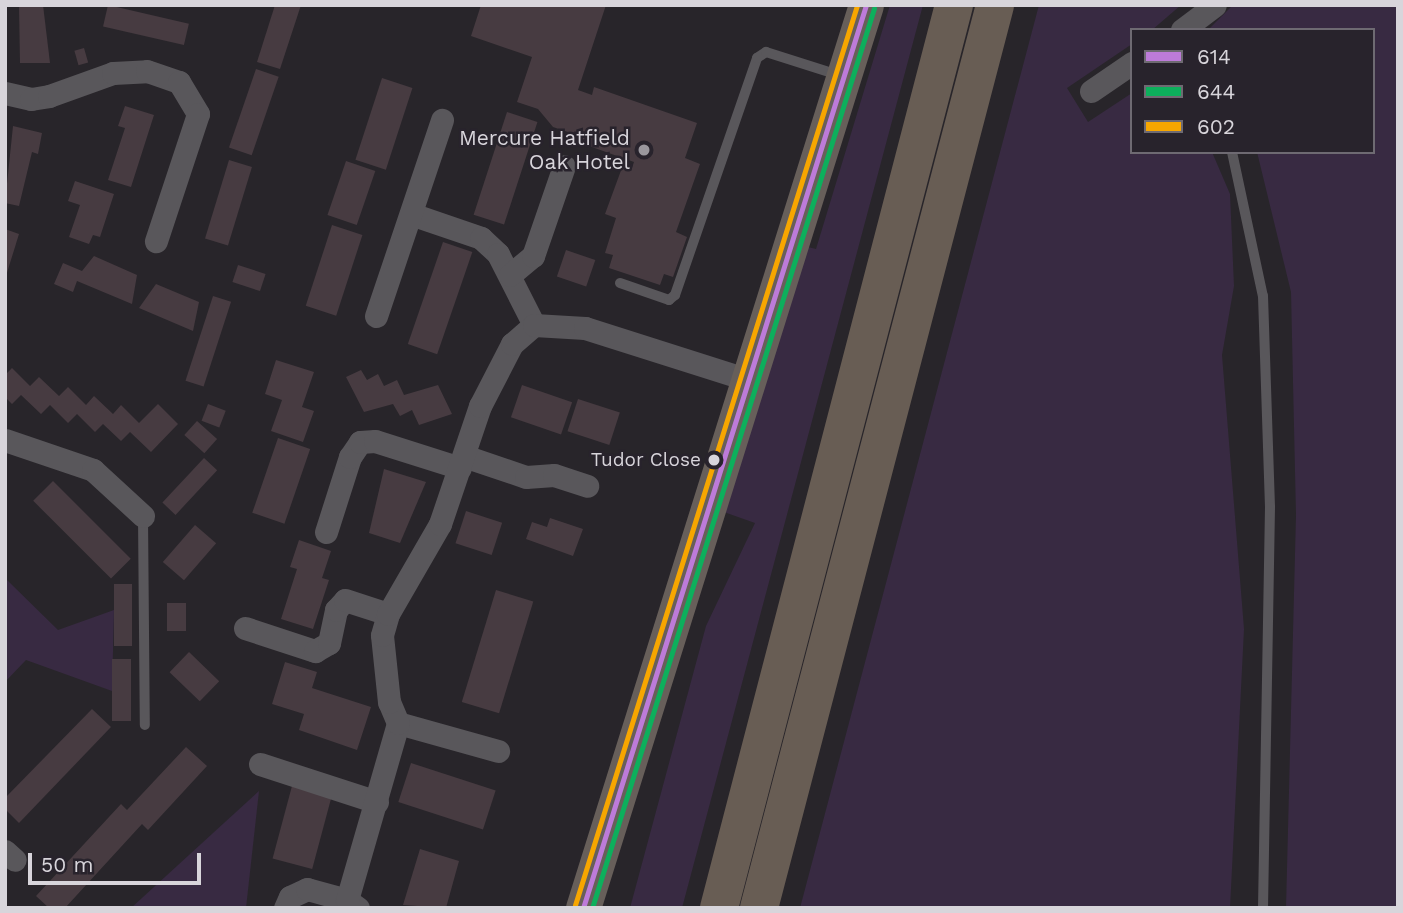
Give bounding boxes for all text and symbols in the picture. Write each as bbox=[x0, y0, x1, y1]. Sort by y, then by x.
legend bbox=[1130, 28, 1375, 154]
text: 614 bbox=[1197, 44, 1231, 69]
text: 644 bbox=[1197, 79, 1235, 104]
text: 602 bbox=[1197, 114, 1235, 139]
place label: Mercure Hatfield Oak Hotel bbox=[459, 125, 630, 175]
marker: Mercure Hatfield Oak Hotel bbox=[636, 142, 652, 158]
place label: Tudor Close bbox=[590, 449, 701, 471]
marker: Tudor Close bbox=[707, 453, 721, 467]
scale bar bbox=[32, 839, 205, 883]
text: 50 m bbox=[41, 852, 93, 877]

